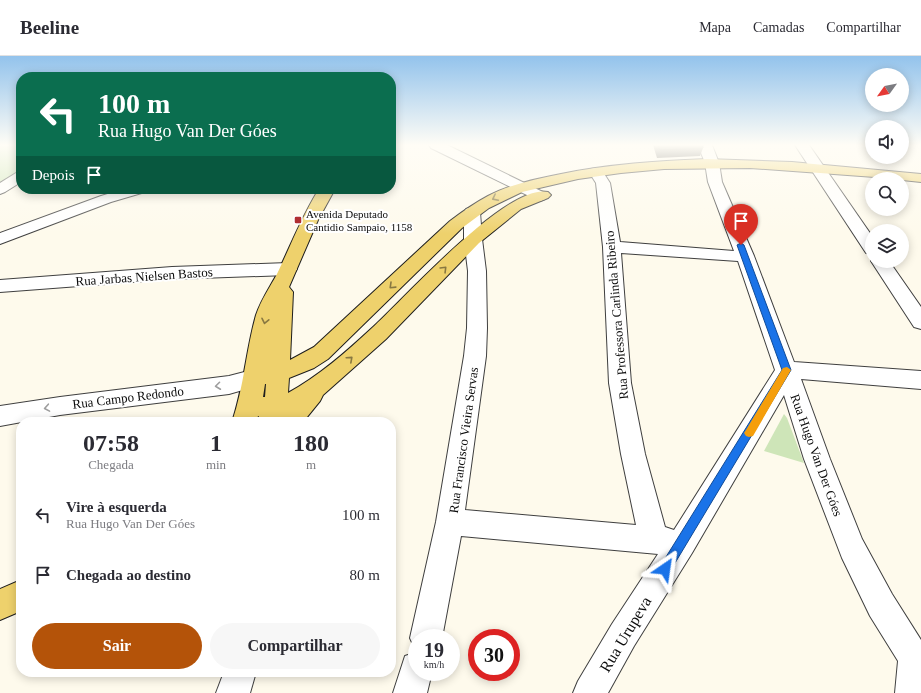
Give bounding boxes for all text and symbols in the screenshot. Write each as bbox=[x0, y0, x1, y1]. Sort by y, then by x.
text: Beeline bbox=[20, 17, 79, 38]
text: Mapa bbox=[699, 20, 731, 35]
text: Camadas bbox=[753, 20, 804, 35]
text: Compartilhar bbox=[826, 20, 901, 35]
north arrow bbox=[865, 68, 909, 112]
map controls bbox=[865, 68, 909, 268]
icon: left bbox=[32, 88, 84, 140]
text: 100 m bbox=[98, 88, 170, 119]
button: sound bbox=[865, 120, 909, 164]
text: Rua Hugo Van Der Góes bbox=[98, 121, 277, 141]
icon: arrive bbox=[83, 164, 105, 186]
text: Depois bbox=[32, 167, 75, 183]
button: search bbox=[865, 172, 909, 216]
one-way arrow bbox=[492, 193, 499, 201]
pin bbox=[724, 204, 758, 245]
place label: Avenida Deputado Cantidio Sampaio, 1158 bbox=[306, 208, 413, 233]
icon: arrive bbox=[730, 210, 752, 232]
marker: Avenida Deputado Cantidio Sampaio, 1158 bbox=[293, 215, 303, 225]
button: layers bbox=[865, 224, 909, 268]
street label: Rua Professora Carlinda Ribeiro bbox=[602, 230, 631, 400]
street label: Rua Jarbas Nielsen Bastos bbox=[75, 264, 213, 289]
one-way arrow bbox=[439, 266, 447, 274]
one-way arrow bbox=[389, 281, 397, 289]
one-way arrow bbox=[262, 318, 270, 325]
one-way arrow bbox=[345, 357, 353, 364]
street label: Rua Francisco Vieira Servas bbox=[446, 366, 481, 514]
one-way arrow bbox=[215, 382, 221, 391]
street label: Rua Campo Redondo bbox=[72, 383, 185, 412]
street label: Rua Hugo Van Der Góes bbox=[787, 392, 846, 518]
one-way arrow bbox=[44, 403, 51, 412]
text: 07:58 bbox=[83, 430, 139, 456]
text: 1 bbox=[210, 430, 222, 456]
text: 180 bbox=[293, 430, 329, 456]
text: Chegada bbox=[88, 457, 134, 472]
text: min bbox=[206, 457, 226, 472]
text: m bbox=[306, 457, 316, 472]
text: Vire à esquerda bbox=[66, 499, 167, 515]
icon: left bbox=[32, 504, 54, 526]
text: 100 m bbox=[342, 507, 380, 523]
text: Rua Hugo Van Der Góes bbox=[66, 516, 195, 531]
position arrow bbox=[644, 548, 686, 590]
icon: arrive bbox=[32, 564, 54, 586]
text: Chegada ao destino bbox=[66, 567, 191, 583]
text: 80 m bbox=[350, 567, 380, 583]
street label: Rua Urupeva bbox=[596, 594, 655, 676]
button: Sair bbox=[32, 623, 202, 669]
button: Compartilhar bbox=[210, 623, 380, 669]
speed limit sign: 30 bbox=[468, 629, 520, 681]
text: 19 bbox=[424, 639, 444, 661]
text: km/h bbox=[424, 659, 444, 670]

